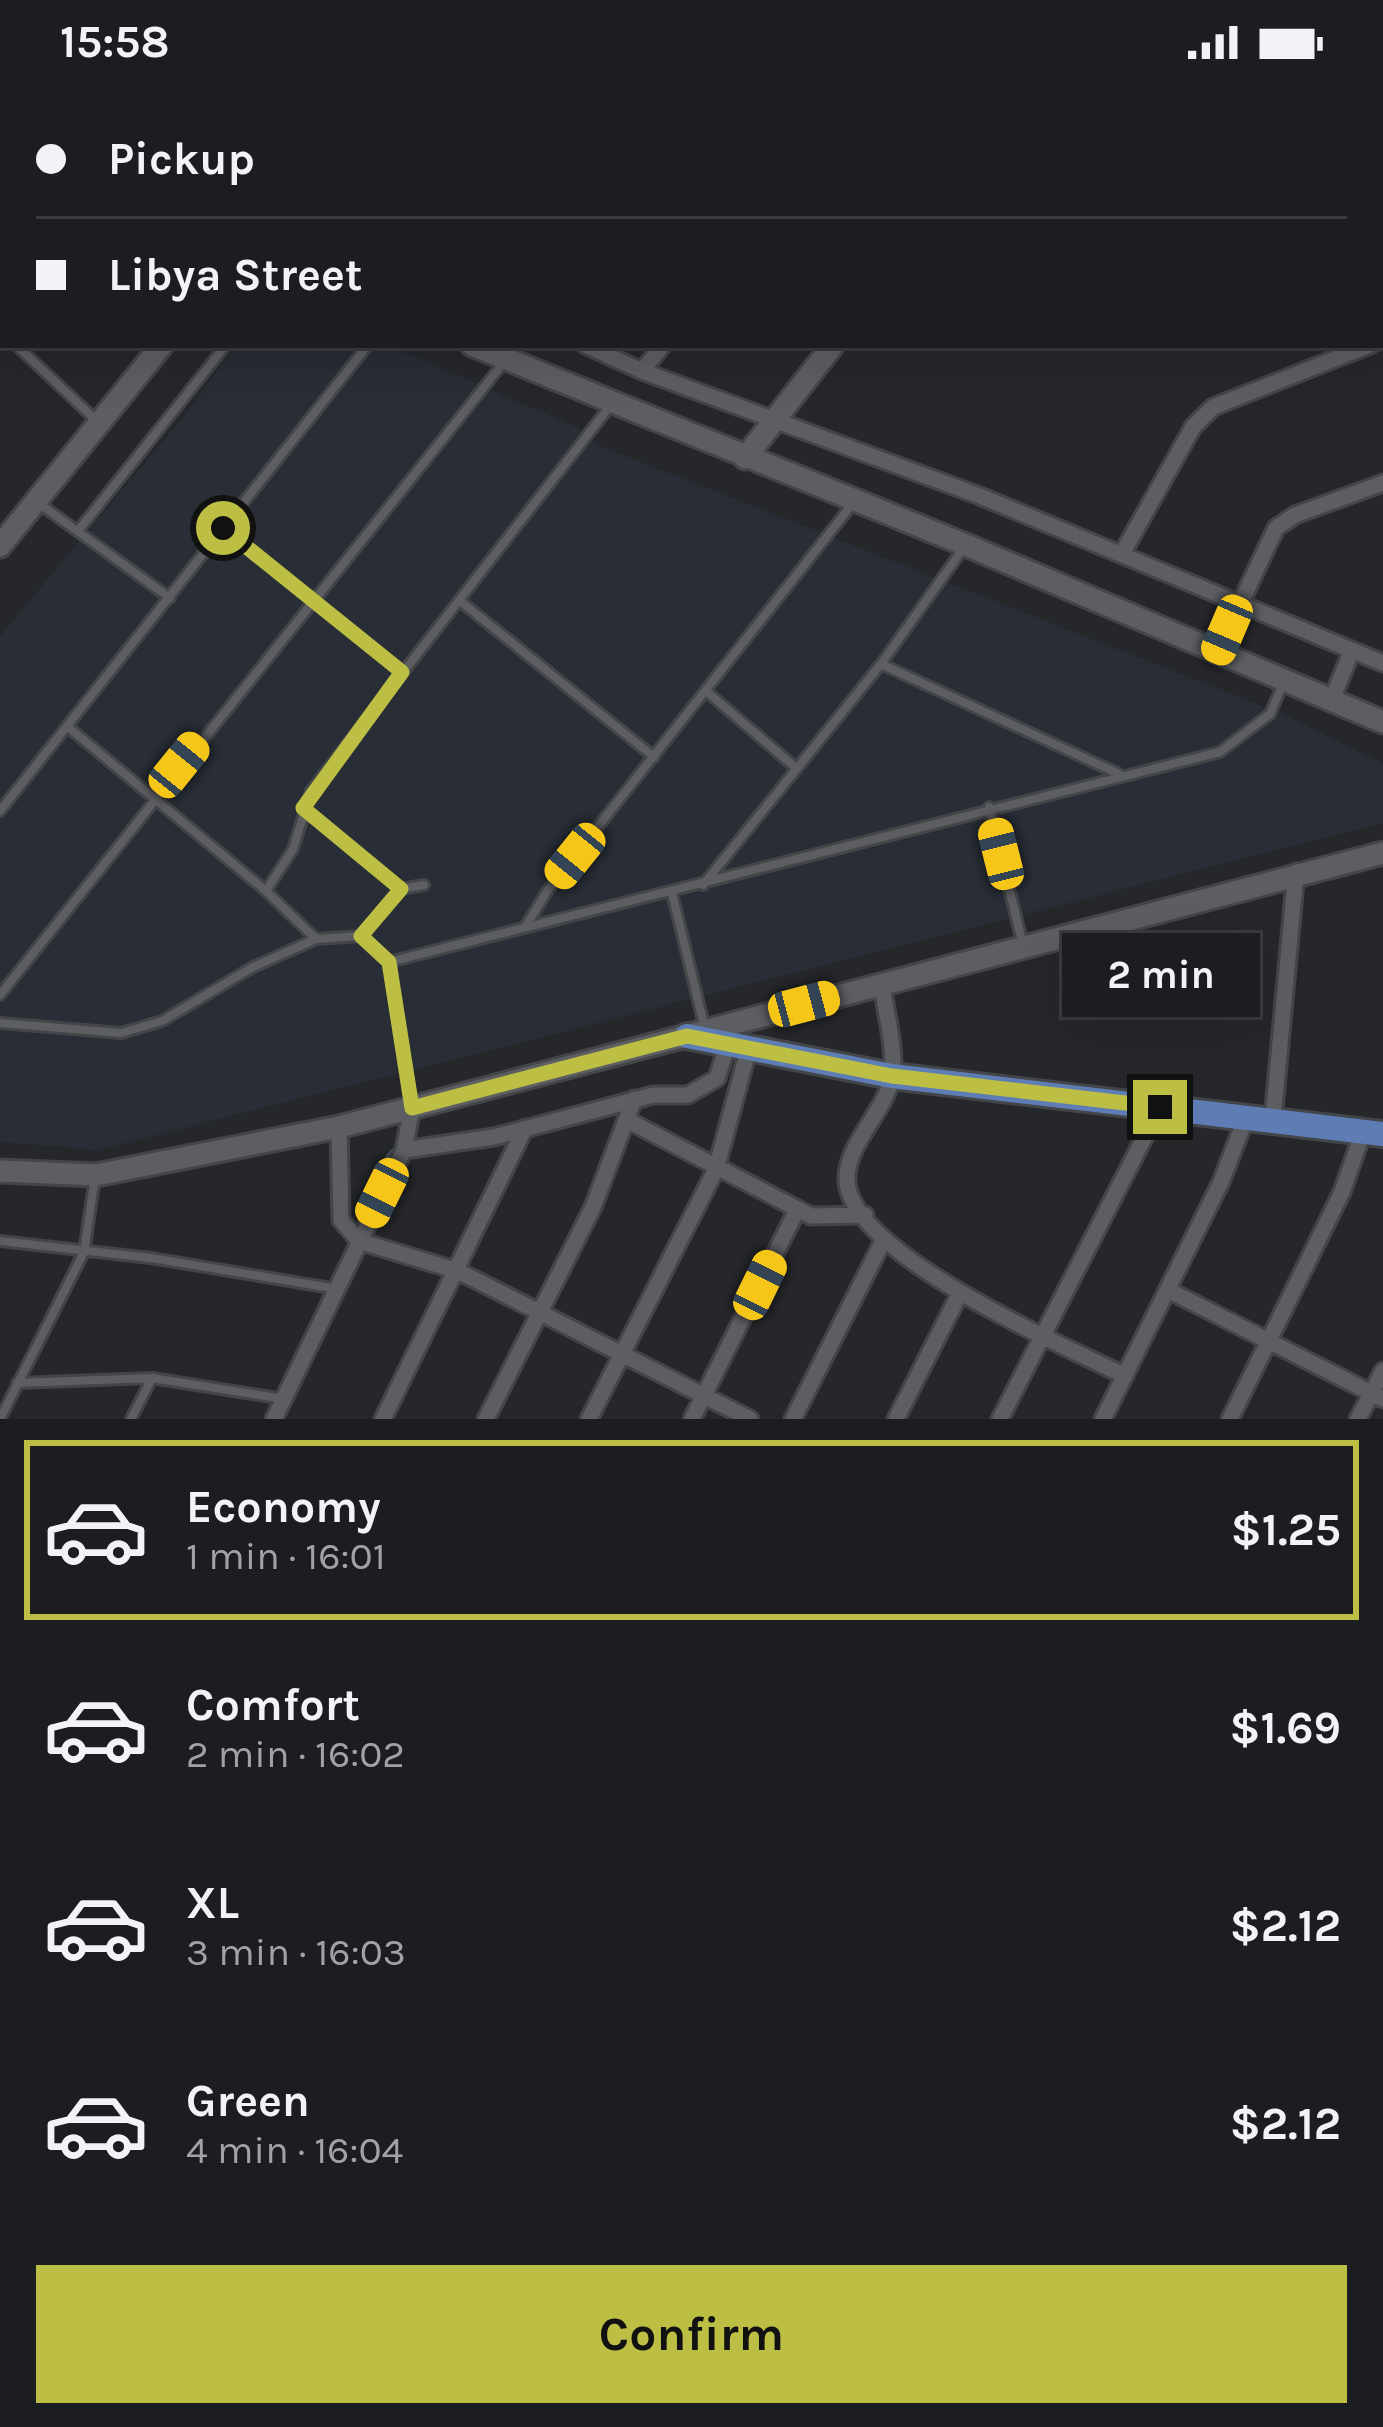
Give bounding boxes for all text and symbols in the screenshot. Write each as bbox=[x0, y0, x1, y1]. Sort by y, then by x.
text: 15:58 bbox=[60, 16, 170, 68]
text: Pickup bbox=[108, 133, 255, 185]
text: Libya Street bbox=[108, 249, 363, 301]
route start bbox=[196, 501, 250, 555]
car bbox=[1196, 590, 1258, 670]
car bbox=[142, 726, 216, 804]
car bbox=[975, 815, 1027, 893]
car bbox=[538, 817, 612, 895]
callout: 2 min bbox=[1061, 933, 1259, 1017]
text: 2 min bbox=[1107, 952, 1215, 998]
car bbox=[765, 977, 843, 1031]
route end bbox=[1133, 1080, 1187, 1134]
car bbox=[350, 1153, 414, 1233]
car bbox=[728, 1245, 792, 1325]
icon: car bbox=[42, 1476, 150, 1584]
text: Economy bbox=[186, 1481, 381, 1533]
text: $1.25 bbox=[1231, 1504, 1341, 1556]
text: 1 min · 16:01 bbox=[186, 1533, 386, 1579]
icon: car bbox=[42, 1674, 150, 1782]
text: Comfort bbox=[186, 1679, 360, 1731]
text: $1.69 bbox=[1230, 1702, 1341, 1754]
text: 2 min · 16:02 bbox=[186, 1731, 405, 1777]
icon: car bbox=[42, 1872, 150, 1980]
text: XL bbox=[186, 1877, 239, 1929]
text: $2.12 bbox=[1230, 1900, 1341, 1952]
text: 3 min · 16:03 bbox=[186, 1929, 406, 1975]
icon: car bbox=[42, 2070, 150, 2178]
text: Green bbox=[186, 2075, 310, 2127]
text: $2.12 bbox=[1230, 2098, 1341, 2150]
text: 4 min · 16:04 bbox=[186, 2127, 403, 2173]
button: Confirm bbox=[36, 2265, 1347, 2403]

